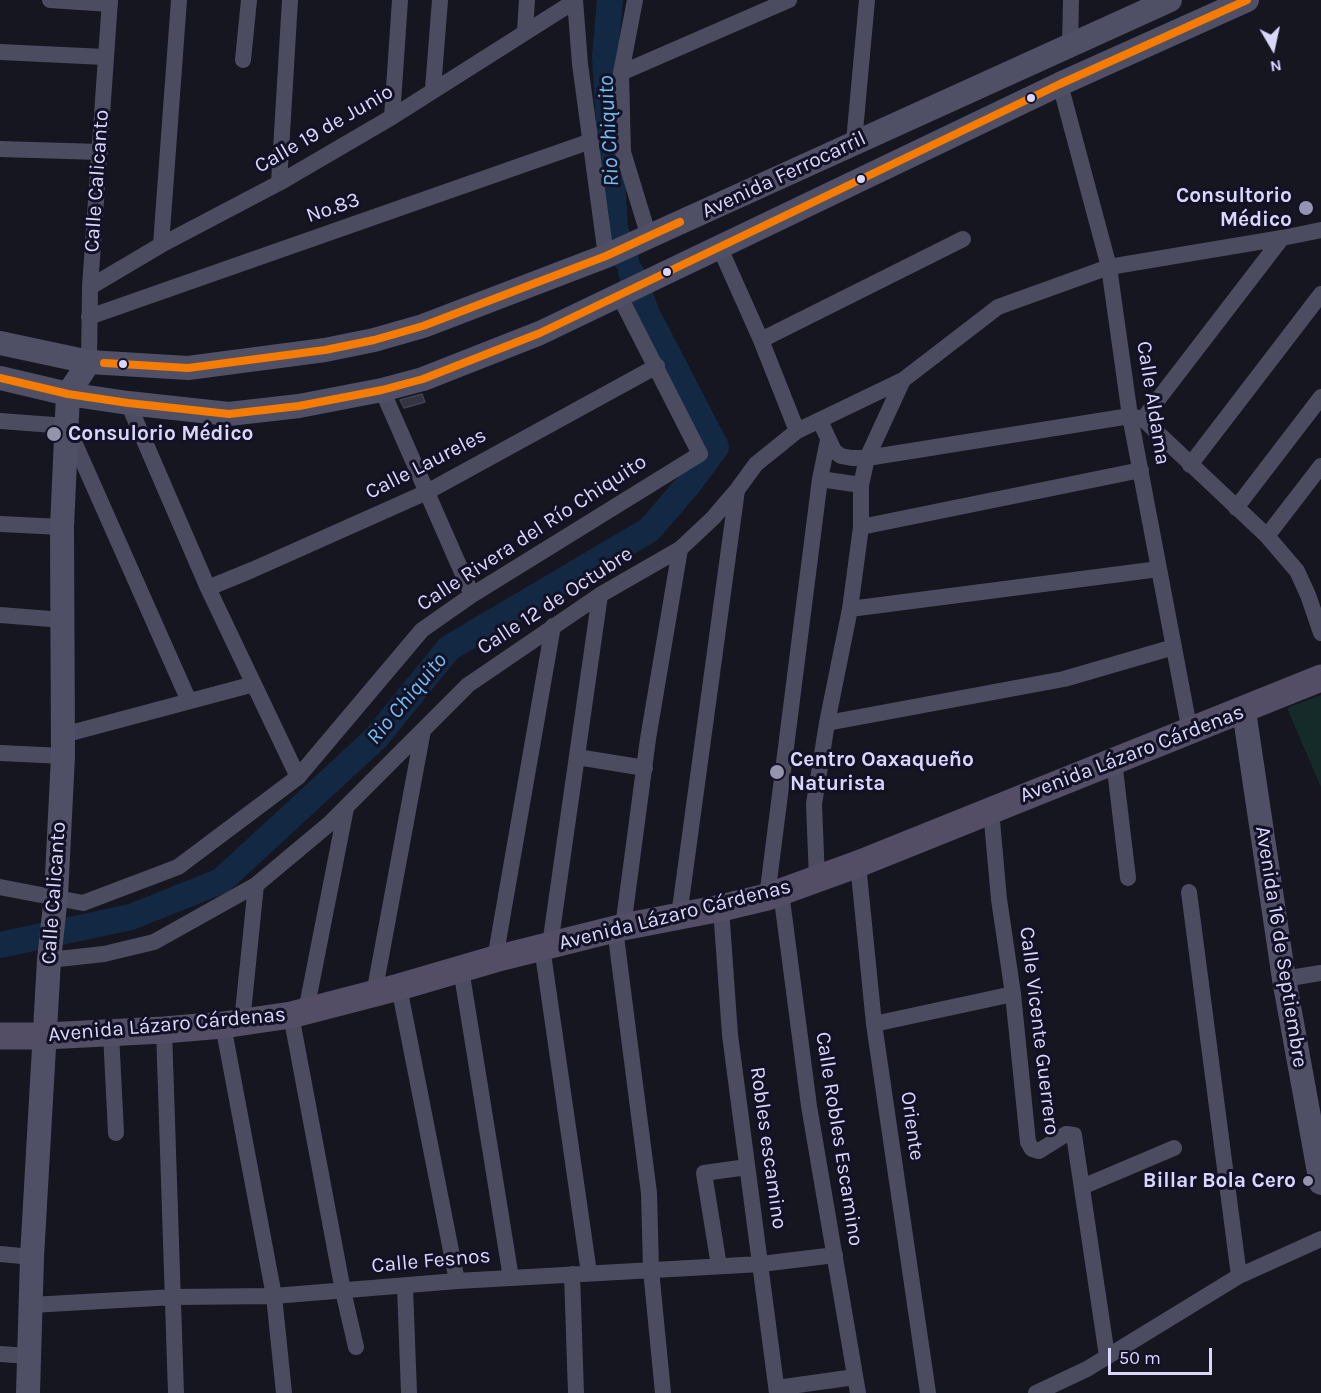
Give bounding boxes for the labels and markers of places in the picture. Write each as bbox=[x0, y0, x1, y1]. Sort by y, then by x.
unlabelled marker bbox=[1025, 92, 1037, 104]
unlabelled marker bbox=[855, 173, 867, 185]
place label: Consultorio Médico bbox=[1176, 183, 1292, 233]
marker: Consultorio Médico bbox=[1297, 199, 1315, 217]
unlabelled marker bbox=[661, 266, 673, 278]
unlabelled marker bbox=[117, 358, 129, 370]
place label: Consulorio Médico bbox=[68, 421, 253, 447]
marker: Consulorio Médico bbox=[45, 425, 63, 443]
place label: Centro Oaxaqueño Naturista bbox=[790, 747, 974, 797]
marker: Centro Oaxaqueño Naturista bbox=[768, 763, 786, 781]
place label: Billar Bola Cero bbox=[1143, 1168, 1296, 1194]
marker: Billar Bola Cero bbox=[1301, 1174, 1315, 1188]

